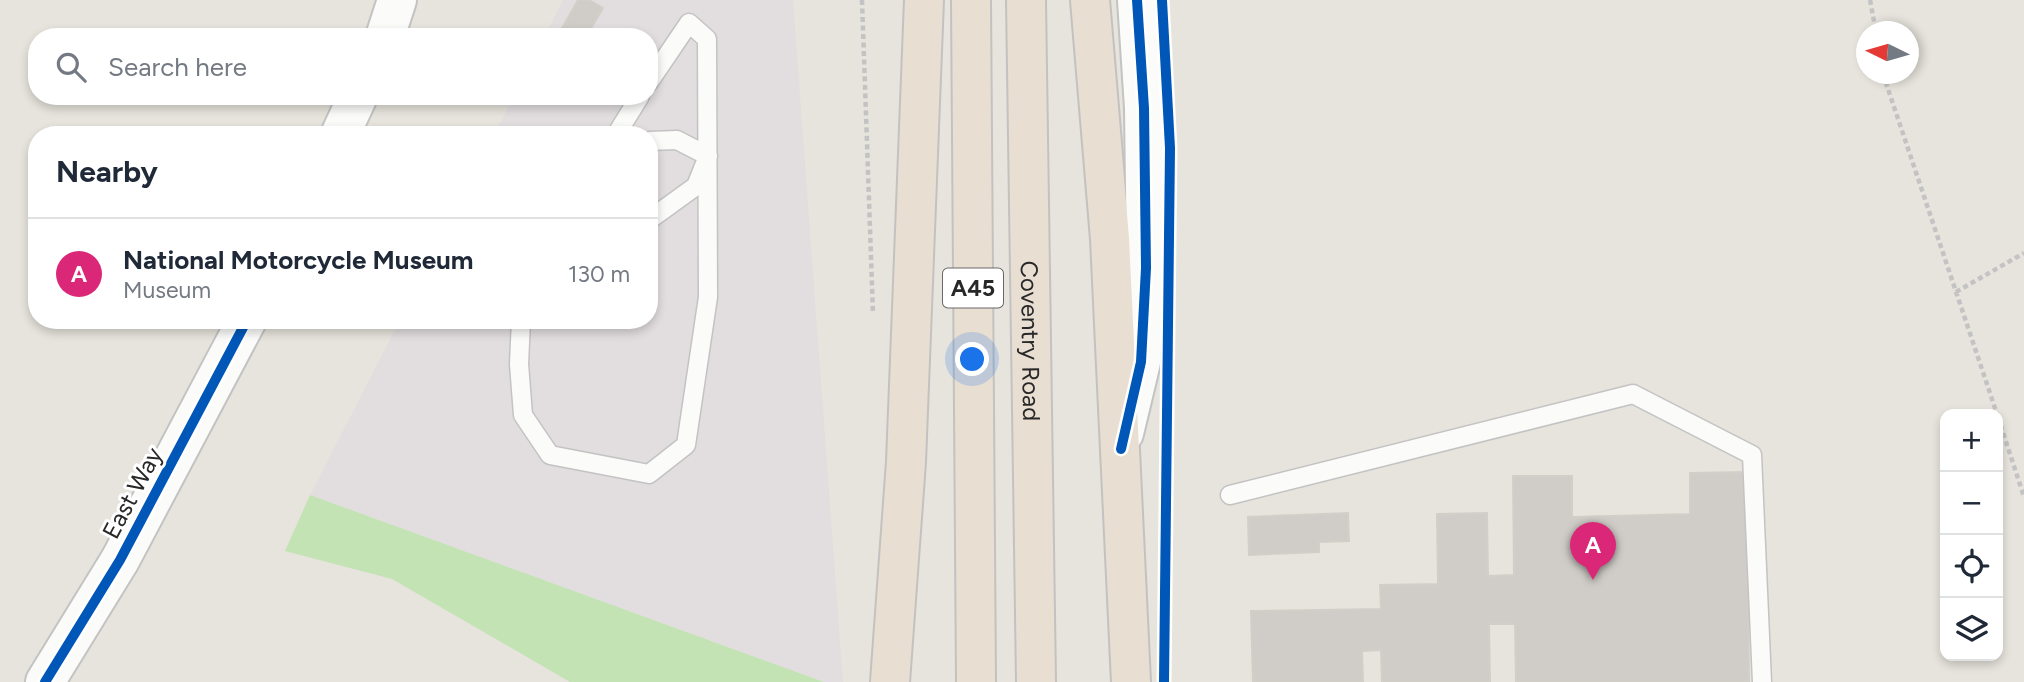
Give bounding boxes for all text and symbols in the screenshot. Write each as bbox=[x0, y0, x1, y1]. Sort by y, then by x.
north arrow bbox=[1856, 21, 1919, 84]
search box bbox=[28, 28, 658, 105]
icon: search bbox=[52, 48, 90, 86]
text: Search here bbox=[108, 51, 247, 83]
text: Nearby bbox=[56, 153, 158, 190]
text: National Motorcycle Museum bbox=[123, 244, 473, 276]
text: A bbox=[71, 260, 87, 288]
text: 130 m bbox=[568, 260, 630, 288]
street label: Coventry Road bbox=[1015, 260, 1047, 422]
road number: A45 bbox=[943, 268, 1003, 308]
text: Museum bbox=[123, 276, 211, 304]
your location bbox=[955, 342, 989, 376]
map controls bbox=[1940, 409, 2003, 661]
button: + bbox=[1940, 409, 2003, 472]
street label: East Way bbox=[96, 442, 168, 544]
button: − bbox=[1940, 472, 2003, 535]
pin: A bbox=[1570, 522, 1616, 580]
button: locate bbox=[1940, 535, 2003, 598]
button: layers bbox=[1940, 598, 2003, 661]

